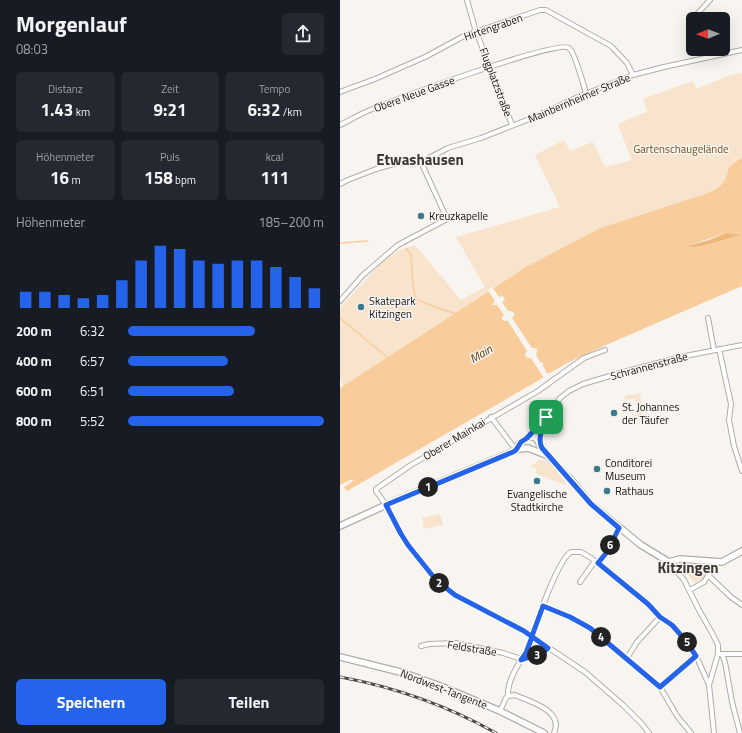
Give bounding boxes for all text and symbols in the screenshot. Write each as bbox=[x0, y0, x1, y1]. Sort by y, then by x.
text: Morgenlauf bbox=[16, 7, 127, 41]
street label: Hirtengraben bbox=[461, 9, 525, 45]
north arrow bbox=[686, 12, 730, 56]
map controls bbox=[686, 12, 730, 56]
button: share bbox=[282, 13, 324, 55]
text: 08:03 bbox=[16, 39, 48, 59]
street label: Flugplatzstraße bbox=[476, 45, 517, 119]
street label: Mainbernheimer Straße bbox=[525, 69, 633, 127]
street label: Obere Neue Gasse bbox=[371, 72, 457, 116]
text: Distanz bbox=[48, 81, 83, 97]
text: Zeit bbox=[161, 81, 179, 97]
text: Tempo bbox=[259, 81, 290, 97]
text: 1.43 bbox=[40, 97, 73, 123]
text: 9:21 bbox=[154, 97, 186, 123]
text: 6:32 bbox=[247, 97, 280, 123]
text: km bbox=[73, 104, 90, 120]
text: /km bbox=[280, 104, 302, 120]
park label: Gartenschaugelände bbox=[633, 141, 729, 157]
district label: Etwashausen bbox=[376, 148, 464, 171]
text: Höhenmeter bbox=[36, 149, 95, 165]
text: Puls bbox=[160, 149, 180, 165]
text: kcal bbox=[266, 149, 284, 165]
text: 16 bbox=[50, 165, 69, 191]
text: 158 bbox=[144, 165, 173, 191]
text: 111 bbox=[260, 165, 289, 191]
text: m bbox=[69, 172, 81, 188]
text: bpm bbox=[173, 172, 196, 188]
place label: Kreuzkapelle bbox=[429, 208, 489, 224]
marker: Kreuzkapelle bbox=[416, 211, 426, 221]
text: Höhenmeter bbox=[16, 212, 85, 232]
text: 185–200 m bbox=[258, 212, 324, 232]
place label: Skatepark Kitzingen bbox=[369, 293, 416, 322]
marker: Skatepark Kitzingen bbox=[356, 302, 366, 312]
text: 200 m bbox=[16, 321, 52, 341]
text: 6:32 bbox=[80, 321, 105, 341]
water label: Main bbox=[466, 339, 497, 368]
street label: Schrannenstraße bbox=[609, 348, 690, 384]
text: 400 m bbox=[16, 351, 52, 371]
text: 6:57 bbox=[80, 351, 105, 371]
text: 600 m bbox=[16, 381, 52, 401]
text: 6:51 bbox=[80, 381, 105, 401]
place label: St. Johannes der Täufer bbox=[622, 399, 679, 428]
pin bbox=[529, 400, 563, 434]
icon: arrive bbox=[535, 406, 557, 428]
marker: St. Johannes der Täufer bbox=[609, 408, 619, 418]
text: 800 m bbox=[16, 411, 52, 431]
text: 5:52 bbox=[80, 411, 105, 431]
street label: Oberer Mainkai bbox=[420, 414, 488, 464]
place label: Conditorei Museum bbox=[605, 455, 652, 484]
marker: Conditorei Museum bbox=[592, 464, 602, 474]
marker: Evangelische Stadtkirche bbox=[532, 476, 542, 486]
pin: 1 bbox=[418, 477, 438, 497]
text: 1 bbox=[425, 479, 431, 495]
place label: Rathaus bbox=[615, 483, 654, 499]
place label: Evangelische Stadtkirche bbox=[507, 486, 567, 515]
marker: Rathaus bbox=[602, 486, 612, 496]
pin: 6 bbox=[600, 535, 620, 555]
text: 6 bbox=[607, 537, 613, 553]
district label: Kitzingen bbox=[657, 556, 719, 579]
pin: 2 bbox=[429, 573, 449, 593]
text: 2 bbox=[436, 575, 442, 591]
pin: 4 bbox=[591, 627, 611, 647]
text: 4 bbox=[598, 629, 604, 645]
pin: 5 bbox=[677, 632, 697, 652]
text: 5 bbox=[684, 634, 690, 650]
street label: Feldstraße bbox=[446, 636, 498, 660]
pin: 3 bbox=[527, 645, 547, 665]
text: 3 bbox=[534, 647, 540, 663]
street label: Nordwest-Tangente bbox=[398, 665, 490, 713]
button: Speichern bbox=[16, 679, 166, 725]
button: Teilen bbox=[174, 679, 324, 725]

